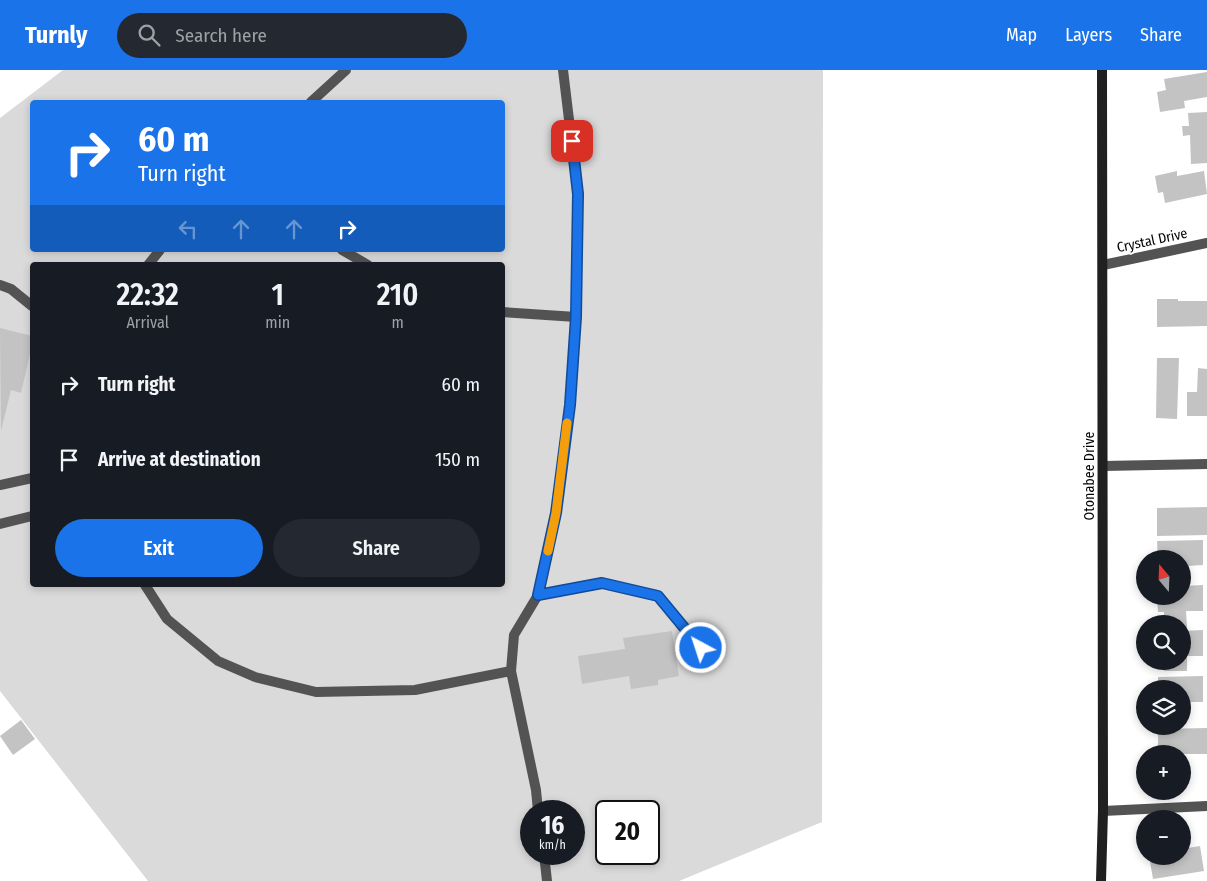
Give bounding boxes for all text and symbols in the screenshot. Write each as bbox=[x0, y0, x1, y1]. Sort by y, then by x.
search box bbox=[117, 13, 467, 58]
text: Turnly bbox=[25, 21, 87, 49]
icon: search bbox=[135, 21, 163, 49]
text: Search here bbox=[175, 24, 267, 47]
text: Map bbox=[1006, 24, 1037, 46]
text: Layers bbox=[1065, 24, 1112, 46]
text: Share bbox=[1140, 24, 1182, 46]
text: 60 m bbox=[138, 118, 209, 160]
icon: right bbox=[55, 120, 120, 185]
pin bbox=[551, 120, 593, 162]
icon: arrive bbox=[558, 127, 586, 155]
text: Turn right bbox=[138, 160, 226, 187]
icon: left bbox=[174, 215, 202, 243]
icon: ahead bbox=[227, 215, 255, 243]
icon: ahead bbox=[280, 215, 308, 243]
icon: right bbox=[333, 215, 361, 243]
street label: Crystal Drive bbox=[1115, 225, 1189, 256]
text: 22:32 bbox=[117, 277, 179, 313]
text: 1 bbox=[271, 277, 284, 313]
text: 210 bbox=[377, 277, 418, 313]
text: Arrival bbox=[126, 313, 169, 332]
text: min bbox=[265, 313, 290, 332]
text: m bbox=[391, 313, 404, 332]
icon: right bbox=[55, 371, 83, 399]
text: Turn right bbox=[98, 373, 175, 396]
text: 60 m bbox=[442, 373, 480, 396]
street label: Otonabee Drive bbox=[1081, 431, 1098, 520]
icon: arrive bbox=[55, 446, 83, 474]
text: Arrive at destination bbox=[98, 448, 261, 471]
text: 150 m bbox=[435, 448, 480, 471]
button: Exit bbox=[55, 519, 263, 577]
button: Share bbox=[273, 519, 480, 577]
north arrow bbox=[1136, 550, 1191, 605]
map controls bbox=[1136, 550, 1191, 865]
button: search bbox=[1136, 615, 1191, 670]
position arrow bbox=[674, 621, 726, 673]
button: layers bbox=[1136, 680, 1191, 735]
button: + bbox=[1136, 745, 1191, 800]
speed limit sign: 20 bbox=[595, 800, 660, 865]
button: − bbox=[1136, 810, 1191, 865]
text: 16 bbox=[541, 811, 564, 841]
text: km/h bbox=[539, 838, 566, 852]

